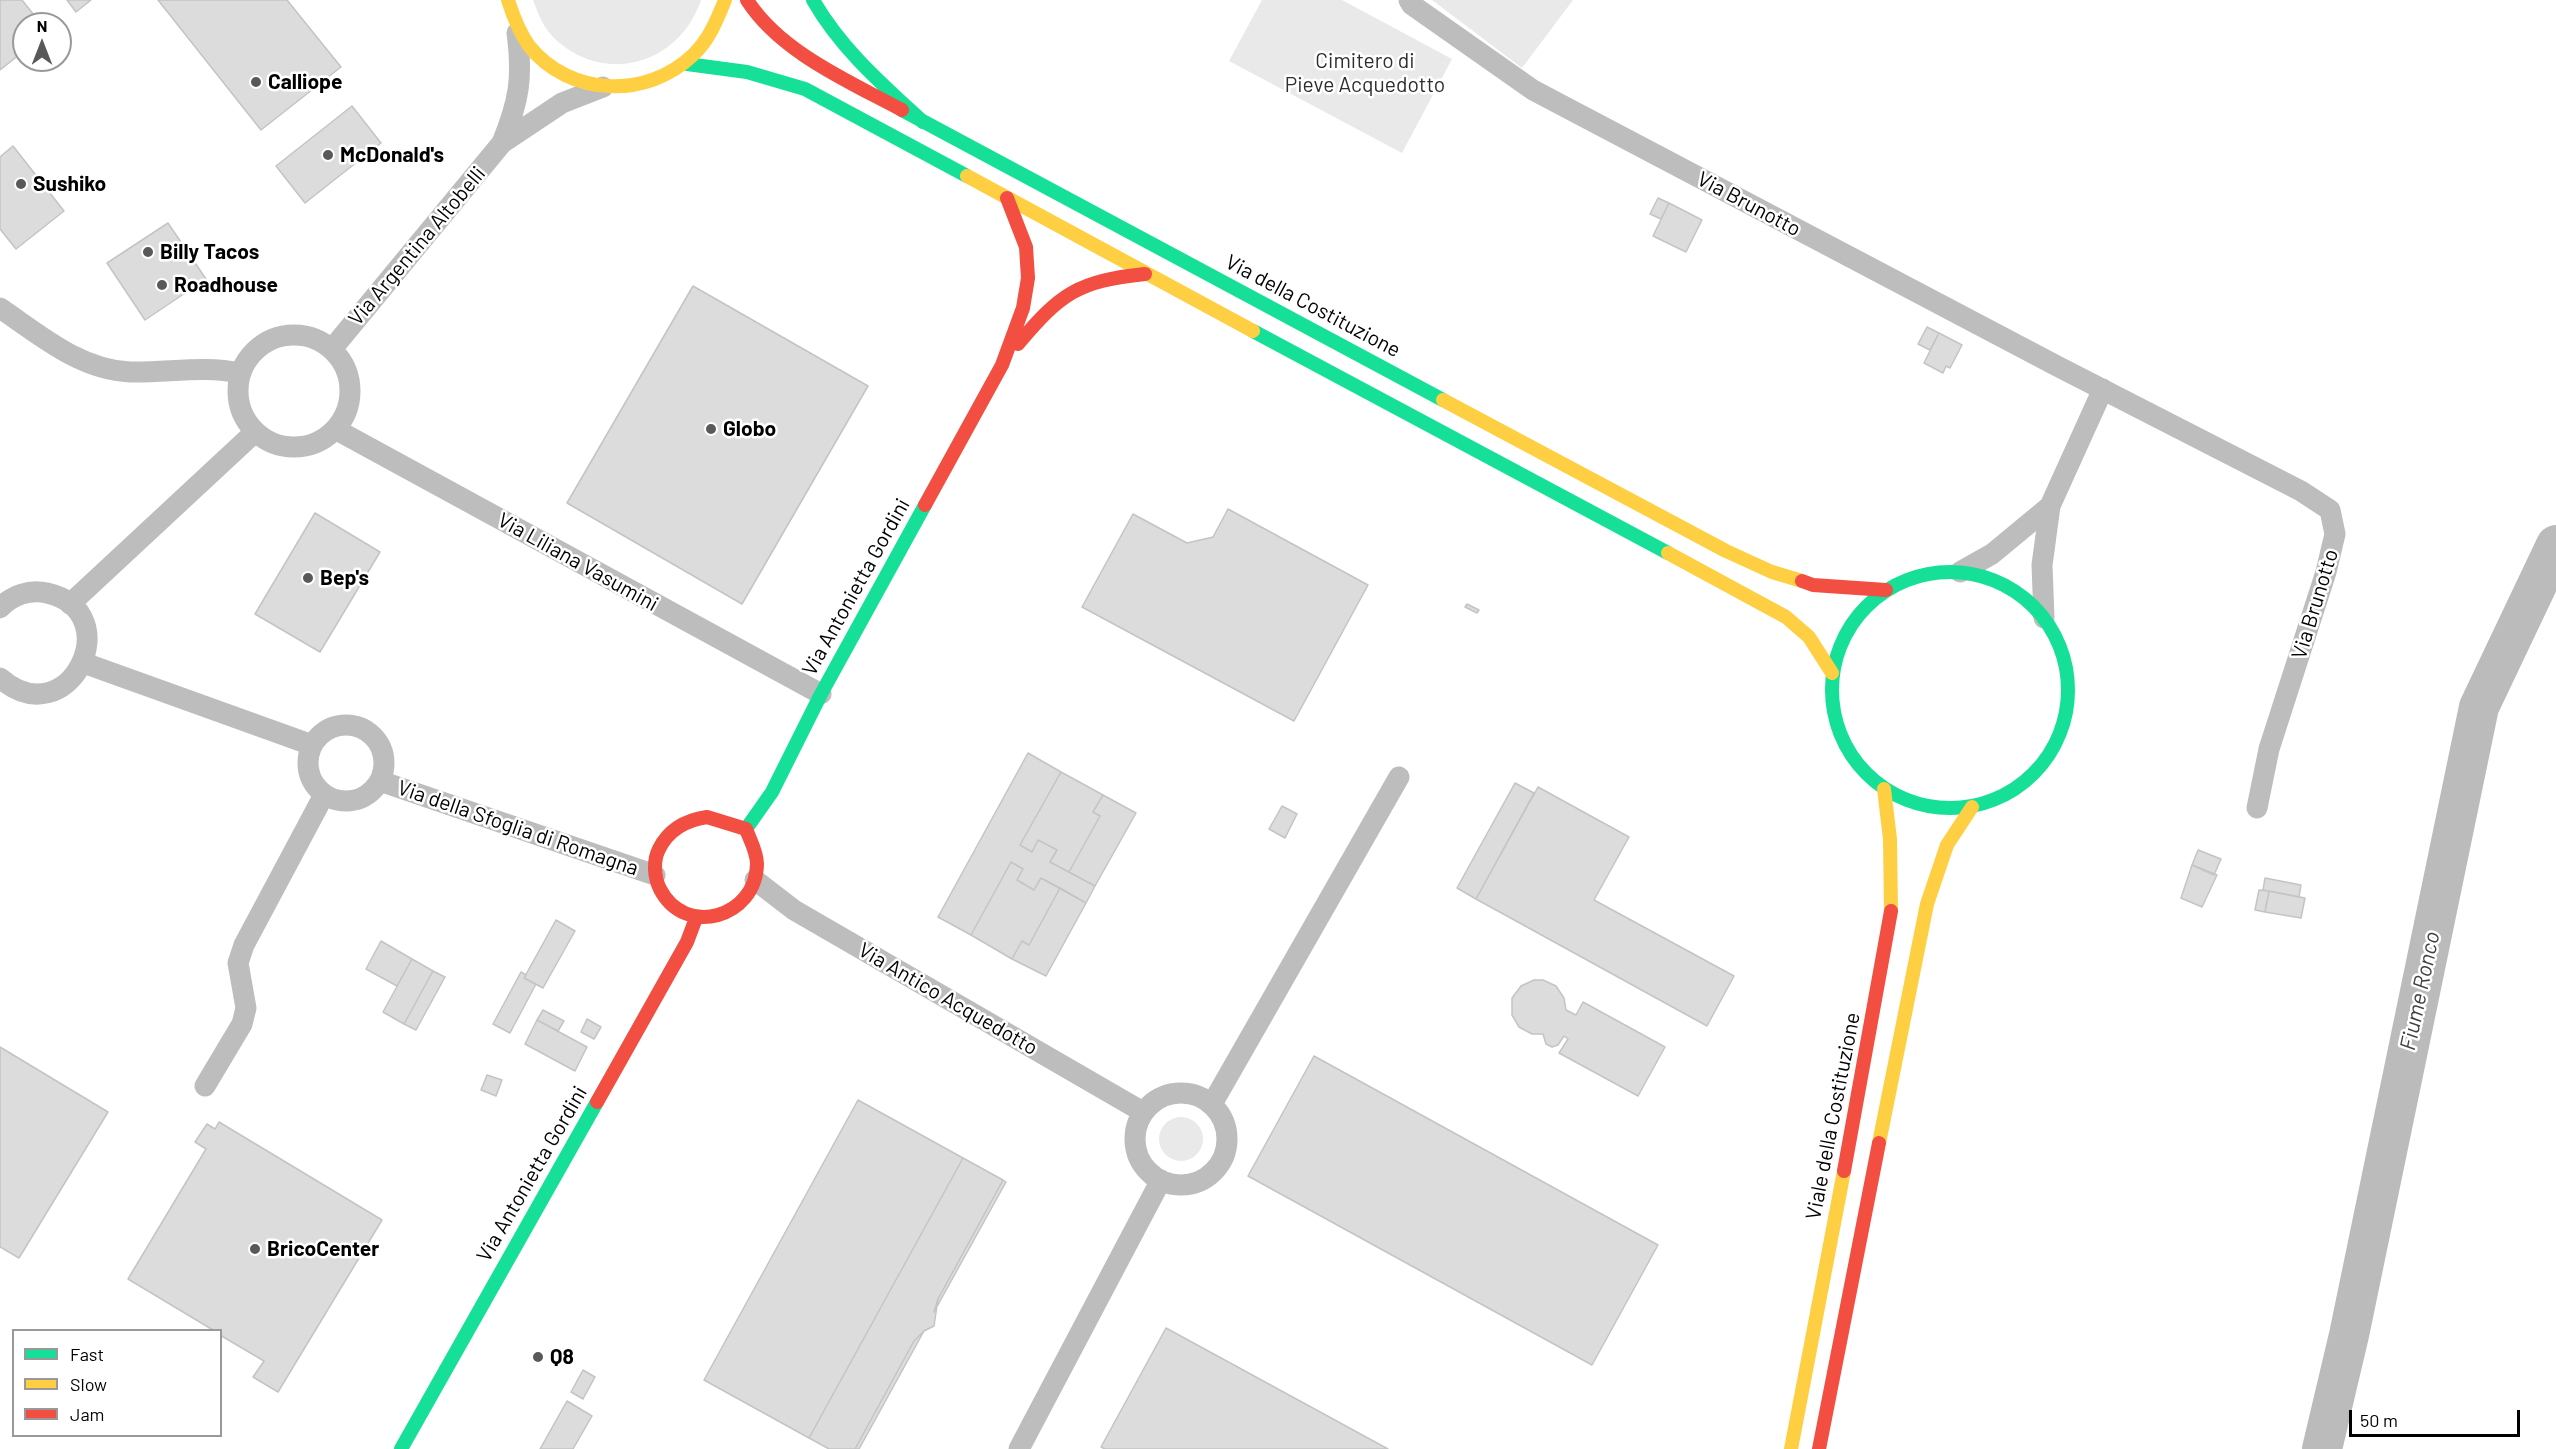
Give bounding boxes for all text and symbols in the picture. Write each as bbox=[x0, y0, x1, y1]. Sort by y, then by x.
north arrow bbox=[12, 12, 72, 72]
text: N bbox=[37, 16, 47, 35]
park label: Cimitero di Pieve Acquedotto bbox=[1285, 48, 1445, 98]
place label: Calliope bbox=[268, 69, 342, 95]
marker: Calliope bbox=[249, 75, 263, 89]
place label: McDonald's bbox=[340, 142, 444, 168]
marker: McDonald's bbox=[321, 148, 335, 162]
street label: Via Argentina Altobelli bbox=[343, 161, 491, 331]
street label: Via Brunotto bbox=[1693, 166, 1805, 242]
place label: Sushiko bbox=[33, 171, 106, 197]
marker: Sushiko bbox=[14, 177, 28, 191]
place label: Billy Tacos bbox=[160, 239, 259, 265]
marker: Billy Tacos bbox=[141, 245, 155, 259]
street label: Via della Costituzione bbox=[1221, 249, 1405, 363]
place label: Roadhouse bbox=[174, 272, 278, 298]
marker: Roadhouse bbox=[155, 278, 169, 292]
place label: Globo bbox=[723, 416, 776, 442]
marker: Globo bbox=[704, 422, 718, 436]
street label: Via Antonietta Gordini bbox=[797, 494, 915, 680]
street label: Via Liliana Vasumini bbox=[493, 507, 663, 617]
street label: Via Brunotto bbox=[2286, 546, 2344, 662]
place label: Bep's bbox=[320, 565, 369, 591]
marker: Bep's bbox=[301, 571, 315, 585]
street label: Via della Sfoglia di Romagna bbox=[394, 775, 642, 881]
water label: Fiume Ronco bbox=[2395, 929, 2445, 1053]
street label: Via Antico Acquedotto bbox=[854, 937, 1042, 1061]
street label: Viale della Costituzione bbox=[1801, 1010, 1865, 1222]
street label: Via Antonietta Gordini bbox=[471, 1082, 593, 1266]
place label: BricoCenter bbox=[267, 1236, 379, 1262]
marker: BricoCenter bbox=[248, 1242, 262, 1256]
legend bbox=[12, 1329, 222, 1437]
text: Fast bbox=[70, 1343, 104, 1365]
place label: Q8 bbox=[550, 1344, 574, 1370]
marker: Q8 bbox=[531, 1350, 545, 1364]
text: Slow bbox=[70, 1373, 107, 1395]
scale bar bbox=[2352, 1398, 2523, 1436]
text: Jam bbox=[70, 1403, 104, 1425]
text: 50 m bbox=[2360, 1409, 2398, 1431]

